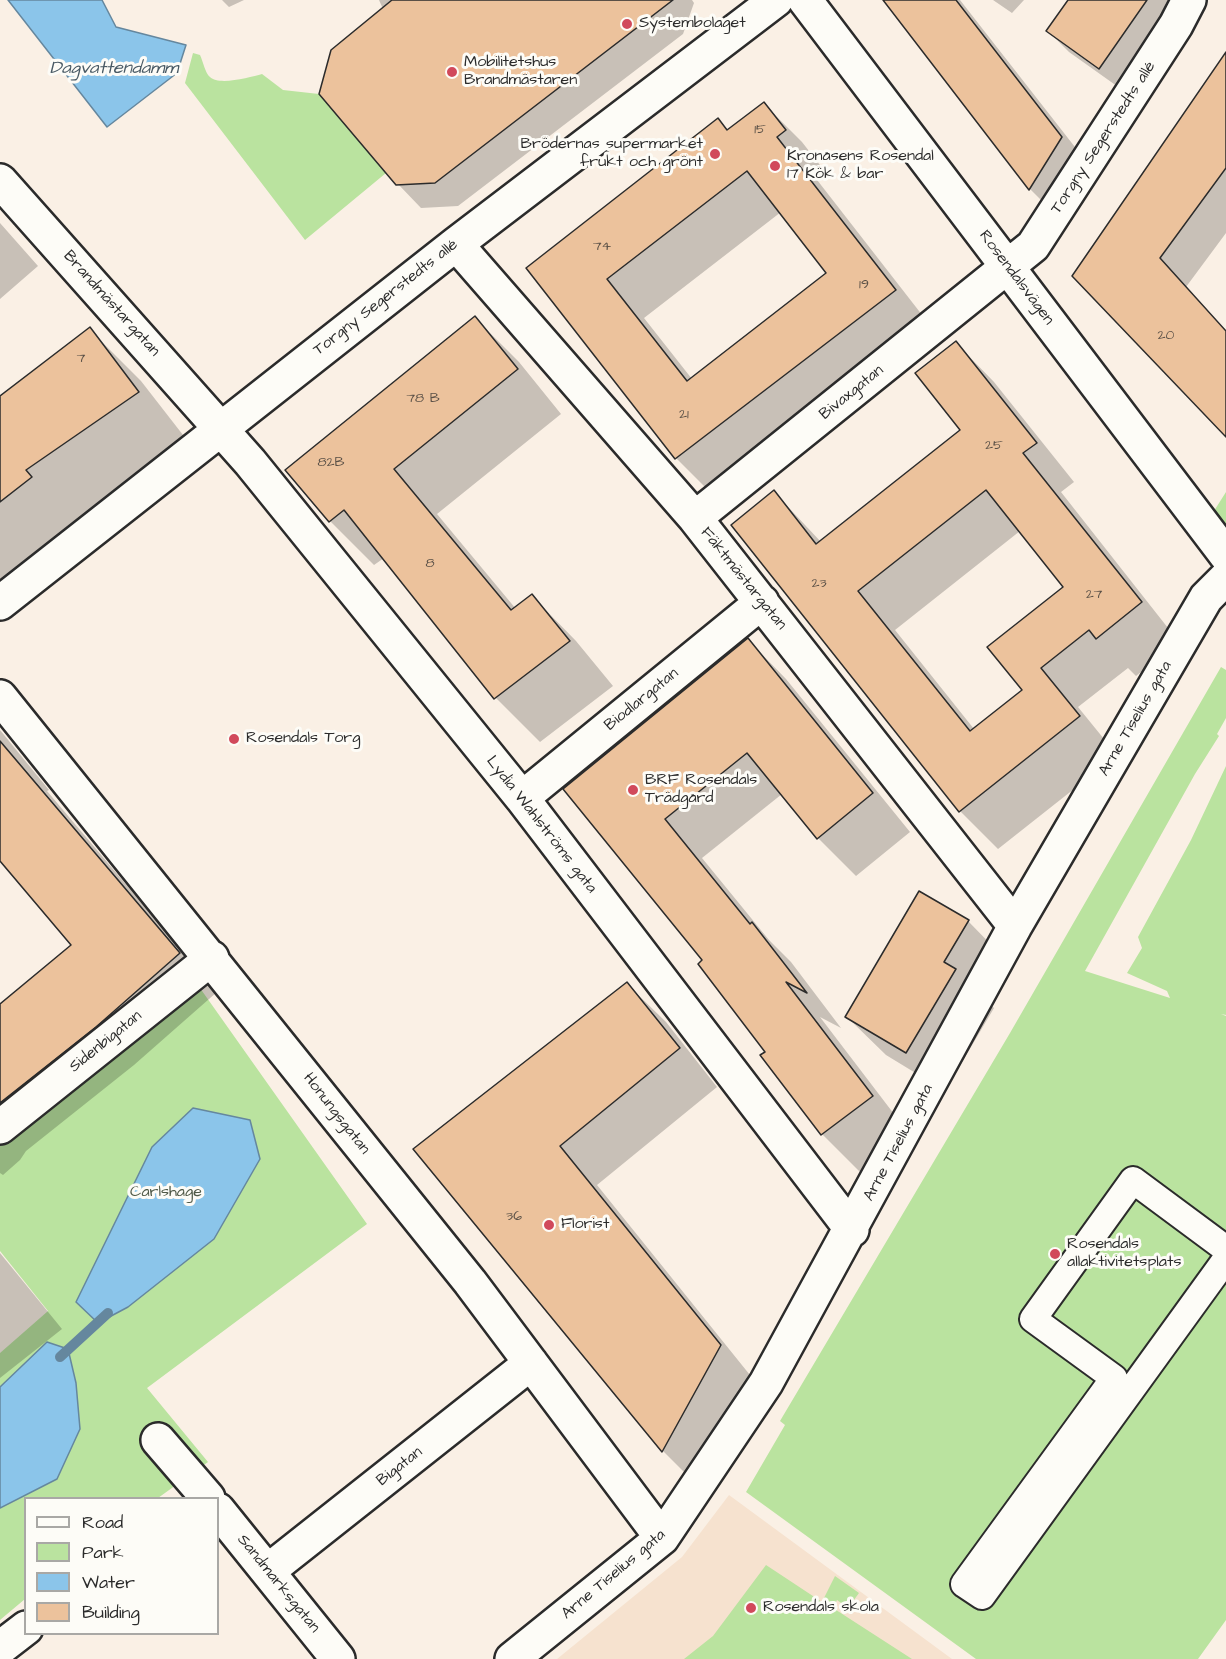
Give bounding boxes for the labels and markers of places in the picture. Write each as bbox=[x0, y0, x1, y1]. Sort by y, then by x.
place label: Systembolaget bbox=[639, 14, 746, 34]
marker: Systembolaget bbox=[620, 17, 634, 31]
place label: Mobilitetshus Brandmästaren bbox=[464, 53, 577, 91]
marker: Mobilitetshus Brandmästaren bbox=[445, 65, 459, 79]
place label: Brödernas supermarket frukt och grönt bbox=[521, 135, 703, 173]
marker: Brödernas supermarket frukt och grönt bbox=[708, 147, 722, 161]
place label: Kronåsens Rosendal 17 Kök & bar bbox=[787, 147, 934, 185]
marker: Kronåsens Rosendal 17 Kök & bar bbox=[768, 159, 782, 173]
place label: Rosendals Torg bbox=[246, 729, 360, 749]
marker: Rosendals Torg bbox=[227, 732, 241, 746]
place label: BRF Rosendals Trädgård bbox=[645, 771, 757, 809]
marker: BRF Rosendals Trädgård bbox=[626, 783, 640, 797]
place label: Florist bbox=[561, 1215, 609, 1235]
marker: Florist bbox=[542, 1218, 556, 1232]
place label: Rosendals allaktivitetsplats bbox=[1067, 1235, 1181, 1273]
marker: Rosendals allaktivitetsplats bbox=[1048, 1247, 1062, 1261]
place label: Rosendals skola bbox=[763, 1598, 879, 1618]
marker: Rosendals skola bbox=[744, 1601, 758, 1615]

